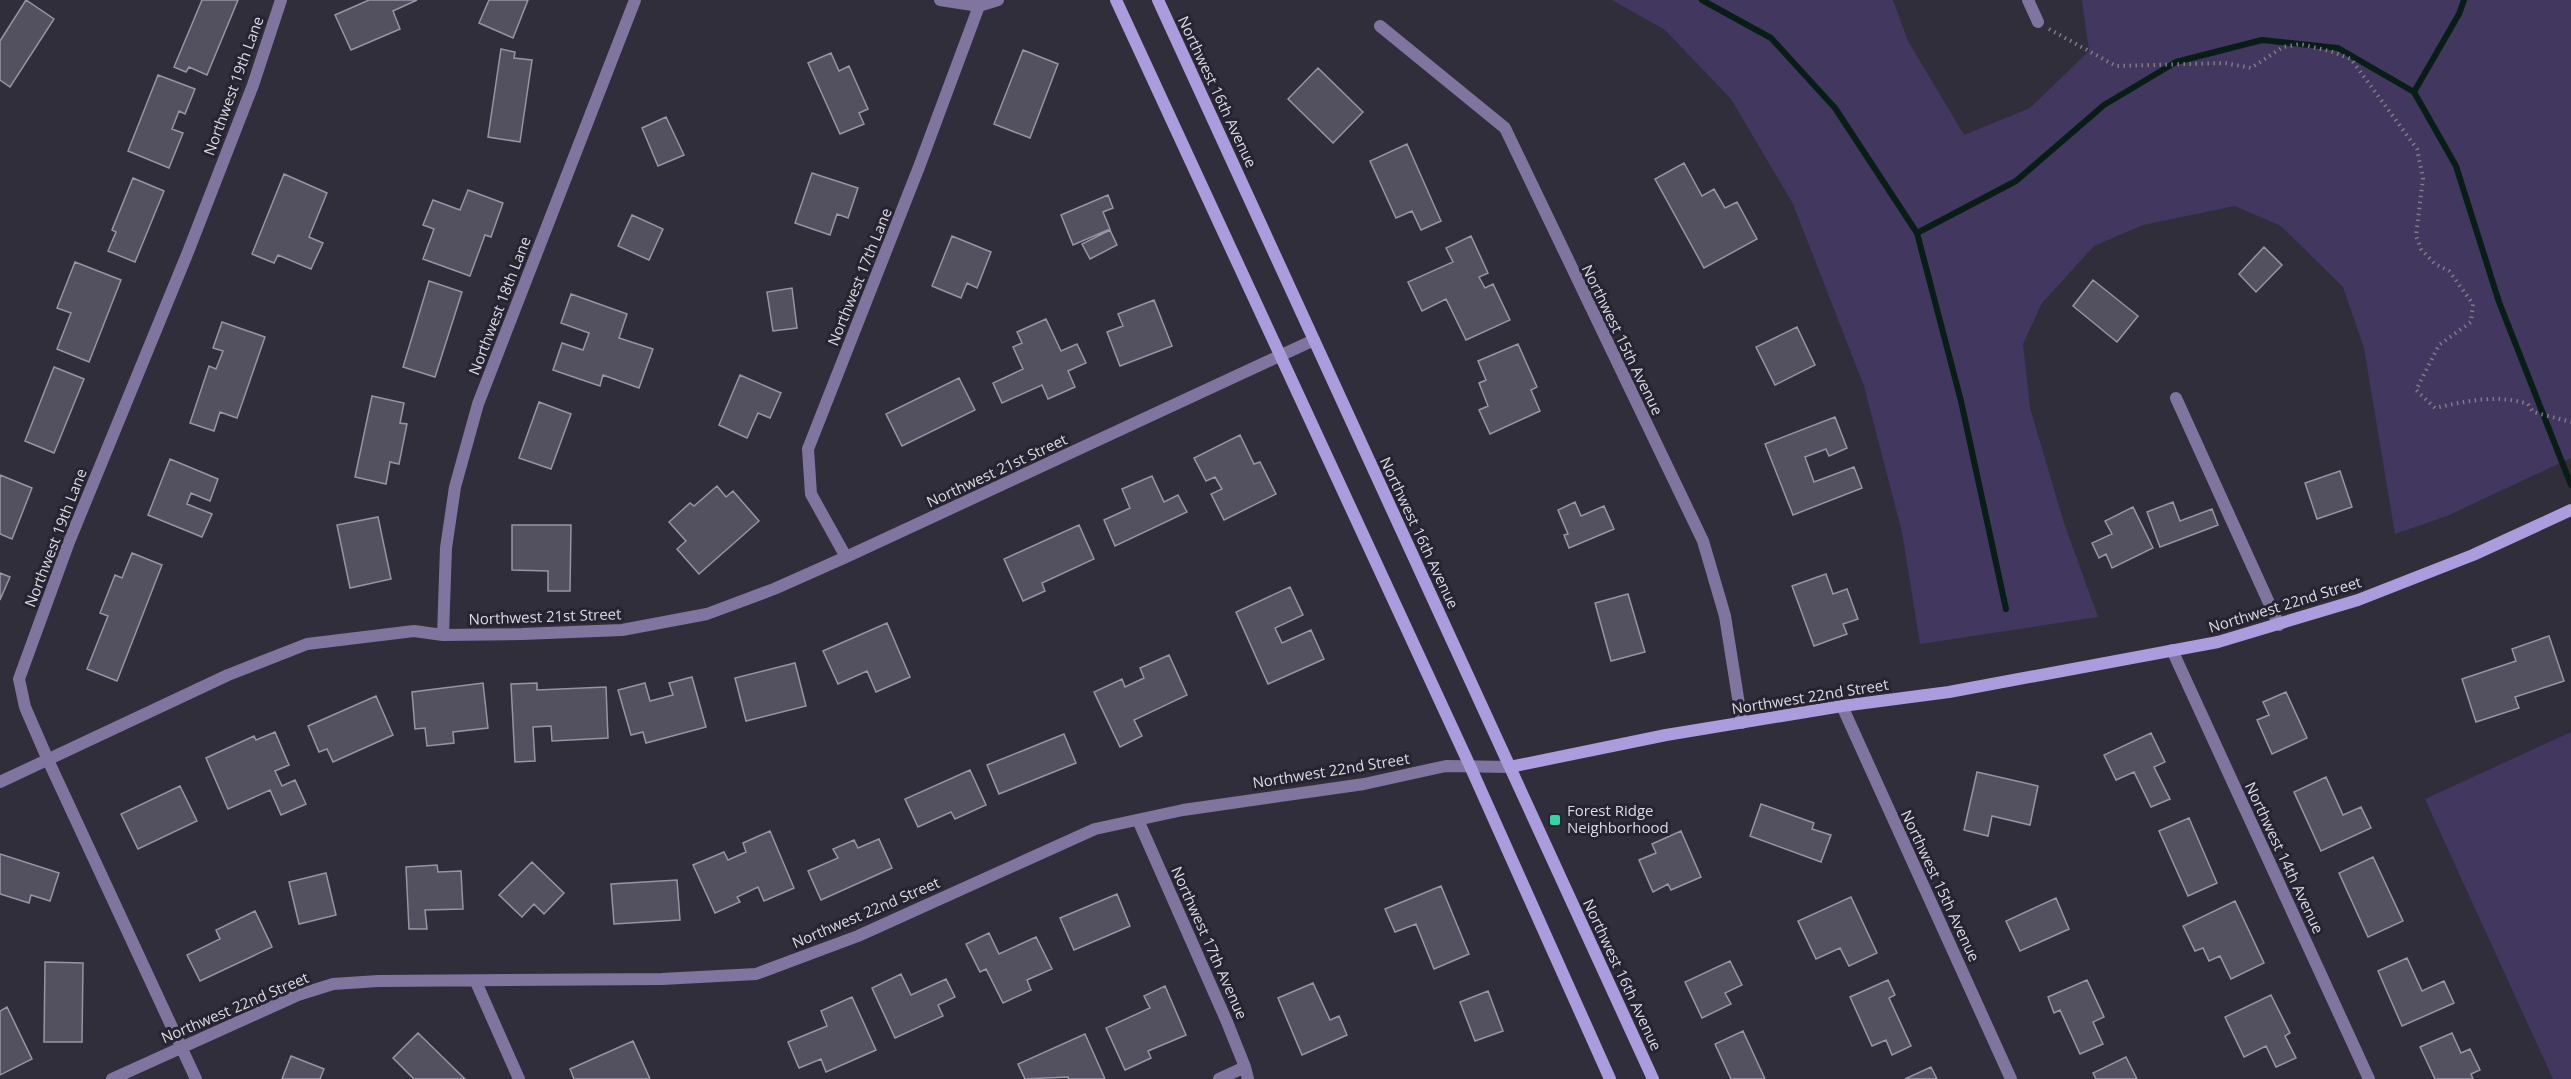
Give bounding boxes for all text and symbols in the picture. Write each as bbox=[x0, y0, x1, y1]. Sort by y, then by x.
street label: Northwest 16th Avenue bbox=[1174, 12, 1262, 171]
street label: Northwest 19th Lane bbox=[199, 13, 268, 158]
street label: Northwest 17th Lane bbox=[822, 205, 896, 348]
street label: Northwest 18th Lane bbox=[463, 234, 535, 378]
street label: Northwest 15th Avenue bbox=[1578, 261, 1668, 418]
street label: Northwest 21st Street bbox=[923, 429, 1070, 511]
street label: Northwest 16th Avenue bbox=[1376, 453, 1464, 612]
street label: Northwest 19th Lane bbox=[19, 466, 91, 610]
street label: Northwest 22nd Street bbox=[2206, 571, 2364, 637]
street label: Northwest 21st Street bbox=[468, 603, 622, 629]
street label: Northwest 22nd Street bbox=[1730, 674, 1890, 718]
street label: Northwest 22nd Street bbox=[1251, 748, 1411, 792]
street label: Northwest 14th Avenue bbox=[2241, 778, 2329, 937]
place label: Forest Ridge Neighborhood bbox=[1567, 800, 1669, 837]
street label: Northwest 15th Avenue bbox=[1897, 806, 1985, 965]
marker: Forest Ridge Neighborhood bbox=[1548, 813, 1562, 827]
street label: Northwest 17th Avenue bbox=[1167, 863, 1253, 1022]
street label: Northwest 22nd Street bbox=[789, 872, 943, 952]
street label: Northwest 16th Avenue bbox=[1579, 895, 1667, 1054]
street label: Northwest 22nd Street bbox=[158, 967, 312, 1047]

